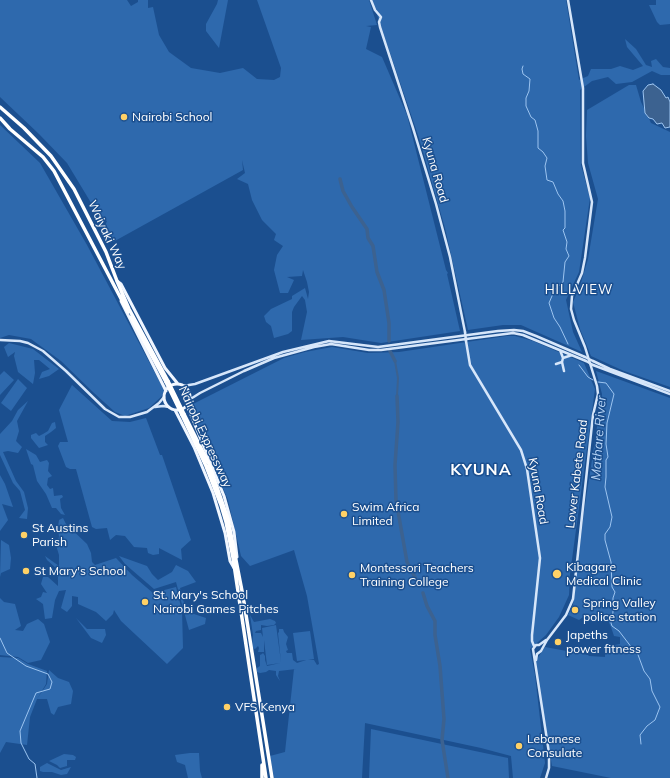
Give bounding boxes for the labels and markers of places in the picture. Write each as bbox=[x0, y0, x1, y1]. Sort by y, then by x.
place label: Nairobi School bbox=[132, 110, 212, 124]
marker: Nairobi School bbox=[119, 112, 129, 122]
place label: Swim Africa Limited bbox=[352, 500, 419, 528]
marker: Swim Africa Limited bbox=[339, 509, 349, 519]
place label: St Austins Parish bbox=[32, 521, 88, 549]
marker: St Austins Parish bbox=[19, 530, 29, 540]
place label: Kibagare Medical Clinic bbox=[566, 560, 642, 588]
place label: Montessori Teachers Training College bbox=[360, 561, 474, 589]
place label: St Mary's School bbox=[34, 564, 126, 578]
marker: St Mary's School bbox=[21, 566, 31, 576]
marker: Kibagare Medical Clinic bbox=[551, 568, 563, 580]
marker: Montessori Teachers Training College bbox=[347, 570, 357, 580]
place label: St. Mary's School Nairobi Games Pitches bbox=[153, 588, 279, 616]
place label: Spring Valley police station bbox=[583, 596, 656, 624]
marker: St. Mary's School Nairobi Games Pitches bbox=[140, 597, 150, 607]
marker: Spring Valley police station bbox=[570, 605, 580, 615]
place label: Japeths power fitness bbox=[566, 628, 641, 656]
marker: Japeths power fitness bbox=[553, 637, 563, 647]
place label: VFS Kenya bbox=[235, 700, 295, 714]
marker: VFS Kenya bbox=[222, 702, 232, 712]
place label: Lebanese Consulate bbox=[527, 732, 582, 760]
marker: Lebanese Consulate bbox=[514, 741, 524, 751]

